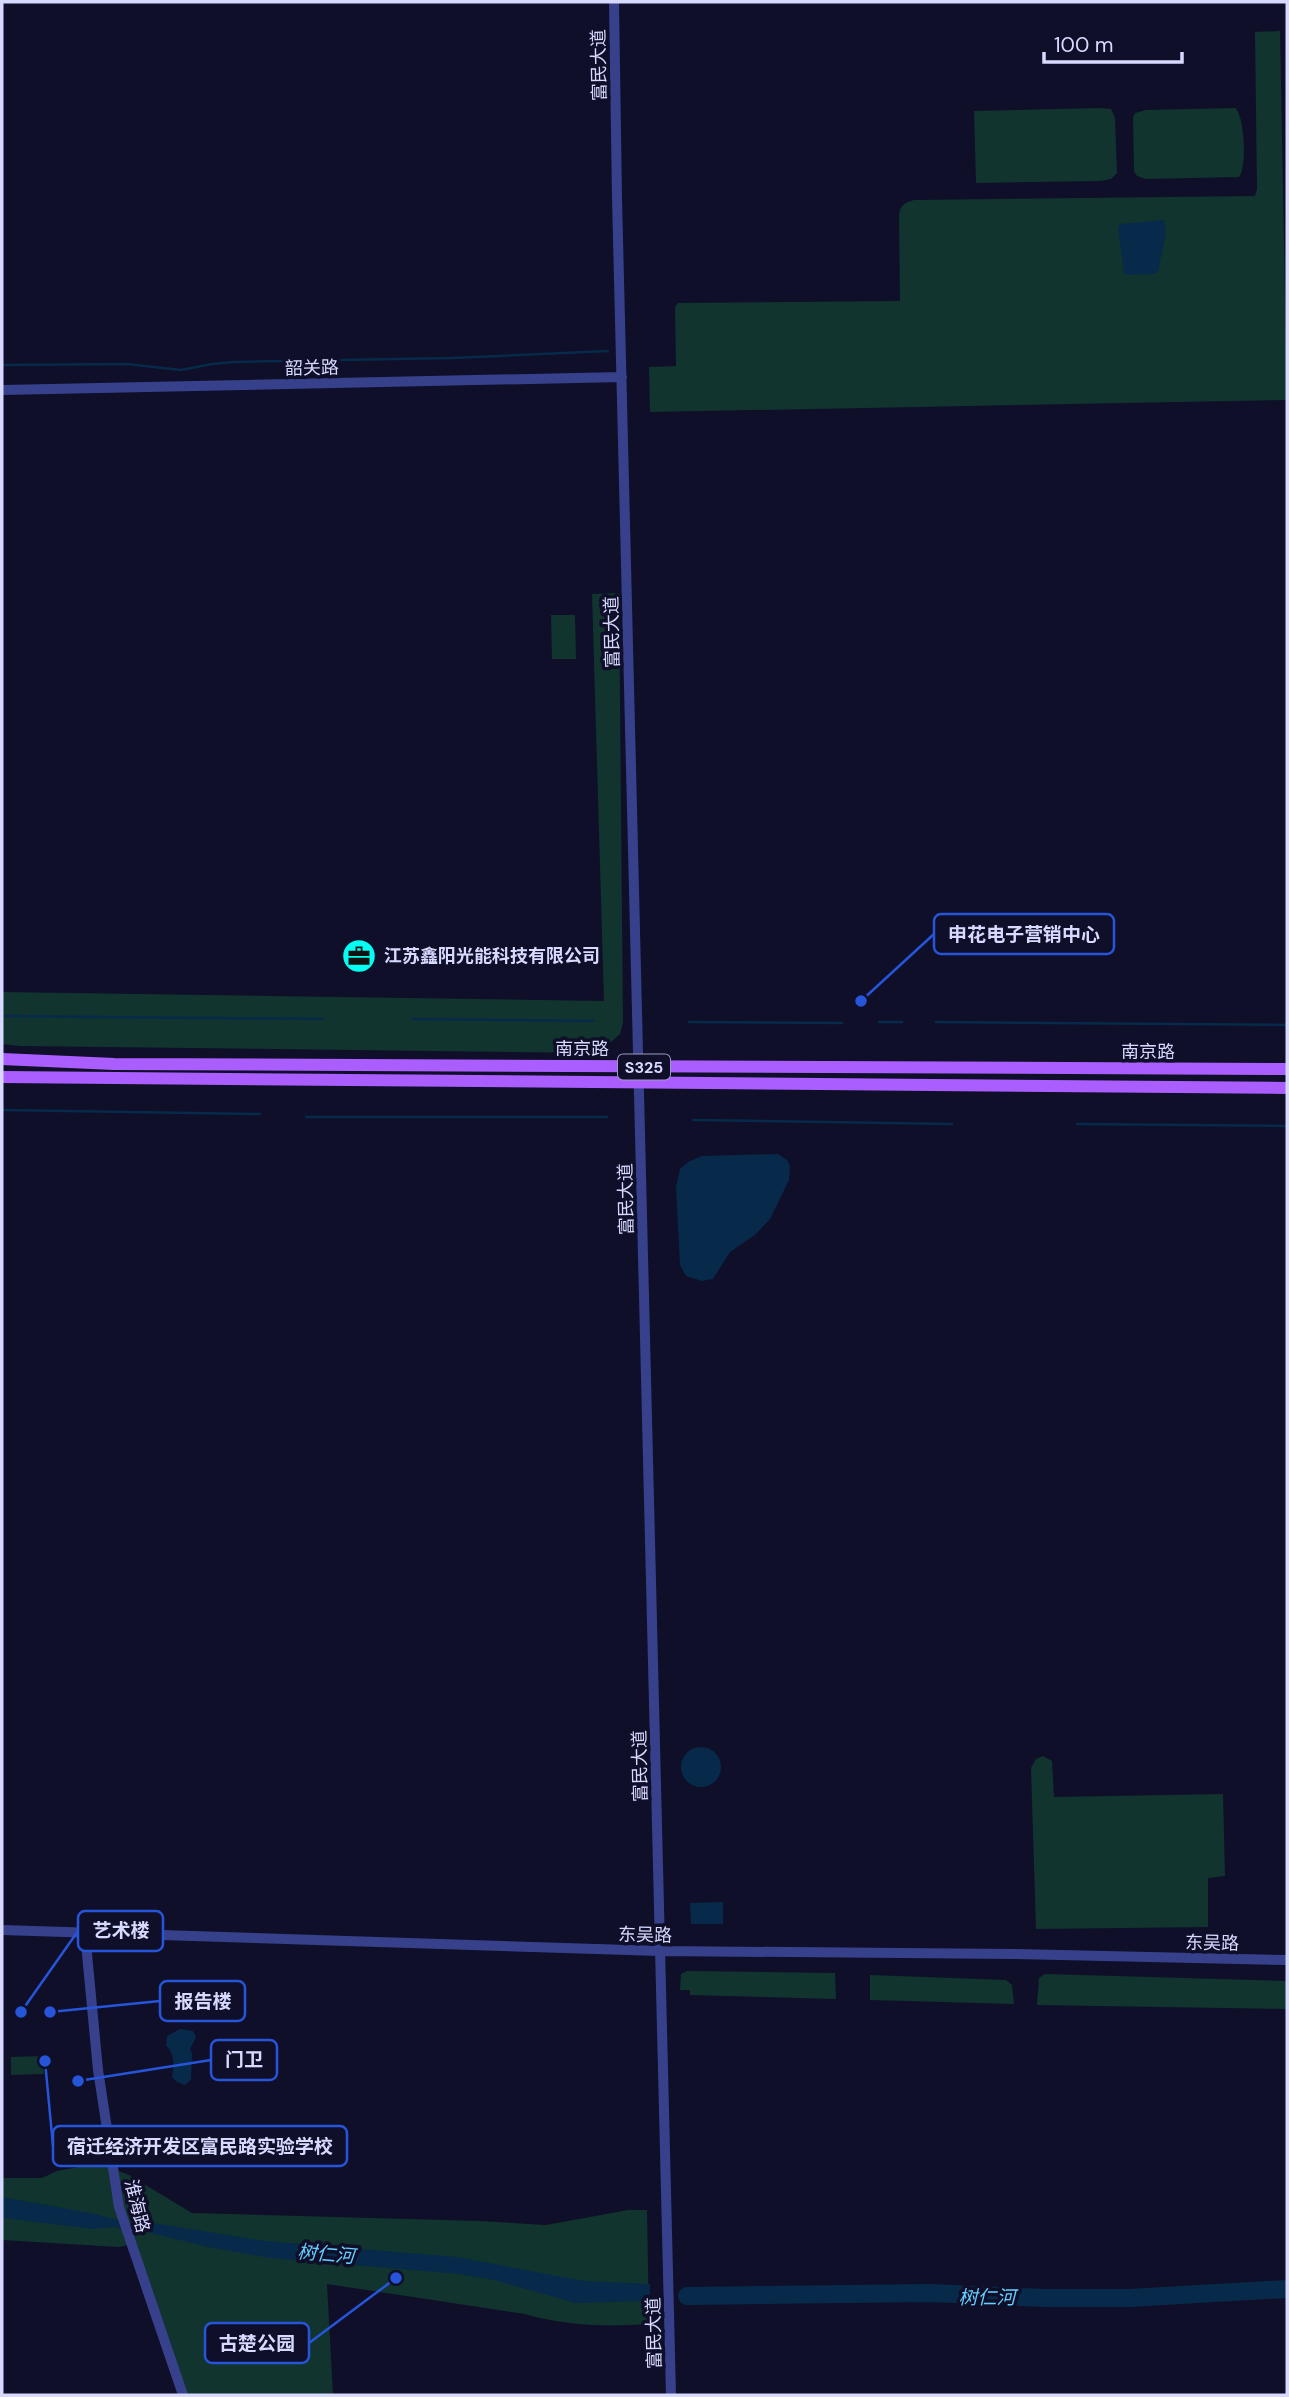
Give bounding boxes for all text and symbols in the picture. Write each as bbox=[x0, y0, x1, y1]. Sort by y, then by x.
scale bar bbox=[1044, 21, 1182, 65]
street label: 富民大道 bbox=[586, 29, 612, 101]
text: 100 m bbox=[1054, 31, 1114, 59]
street label: 韶关路 bbox=[285, 356, 339, 380]
street label: 富民大道 bbox=[599, 596, 625, 668]
callout: 申花电子营销中心 bbox=[934, 914, 1114, 954]
text: 申花电子营销中心 bbox=[948, 922, 1100, 947]
office icon: 江苏鑫阳光能科技有限公司 bbox=[340, 937, 378, 975]
place label: 江苏鑫阳光能科技有限公司 bbox=[384, 944, 600, 968]
street label: 南京路 bbox=[555, 1037, 609, 1061]
street label: 南京路 bbox=[1121, 1040, 1175, 1064]
road number: S325 bbox=[618, 1054, 670, 1079]
street label: 富民大道 bbox=[613, 1163, 639, 1235]
street label: 富民大道 bbox=[627, 1730, 653, 1802]
callout: 艺术楼 bbox=[78, 1911, 163, 1951]
text: 艺术楼 bbox=[92, 1918, 150, 1943]
street label: 东吴路 bbox=[618, 1923, 672, 1947]
street label: 东吴路 bbox=[1185, 1931, 1239, 1955]
callout: 报告楼 bbox=[160, 1981, 245, 2021]
text: 报告楼 bbox=[174, 1989, 232, 2014]
callout: 门卫 bbox=[211, 2040, 277, 2080]
text: 门卫 bbox=[225, 2047, 263, 2072]
callout: 宿迁经济开发区富民路实验学校 bbox=[53, 2126, 347, 2166]
text: 宿迁经济开发区富民路实验学校 bbox=[67, 2134, 333, 2159]
street label: 淮海路 bbox=[119, 2177, 155, 2235]
water label: 树仁河 bbox=[297, 2239, 359, 2269]
water label: 树仁河 bbox=[958, 2285, 1019, 2310]
street label: 富民大道 bbox=[641, 2297, 667, 2369]
callout: 古楚公园 bbox=[205, 2323, 309, 2363]
text: 古楚公园 bbox=[219, 2331, 295, 2356]

